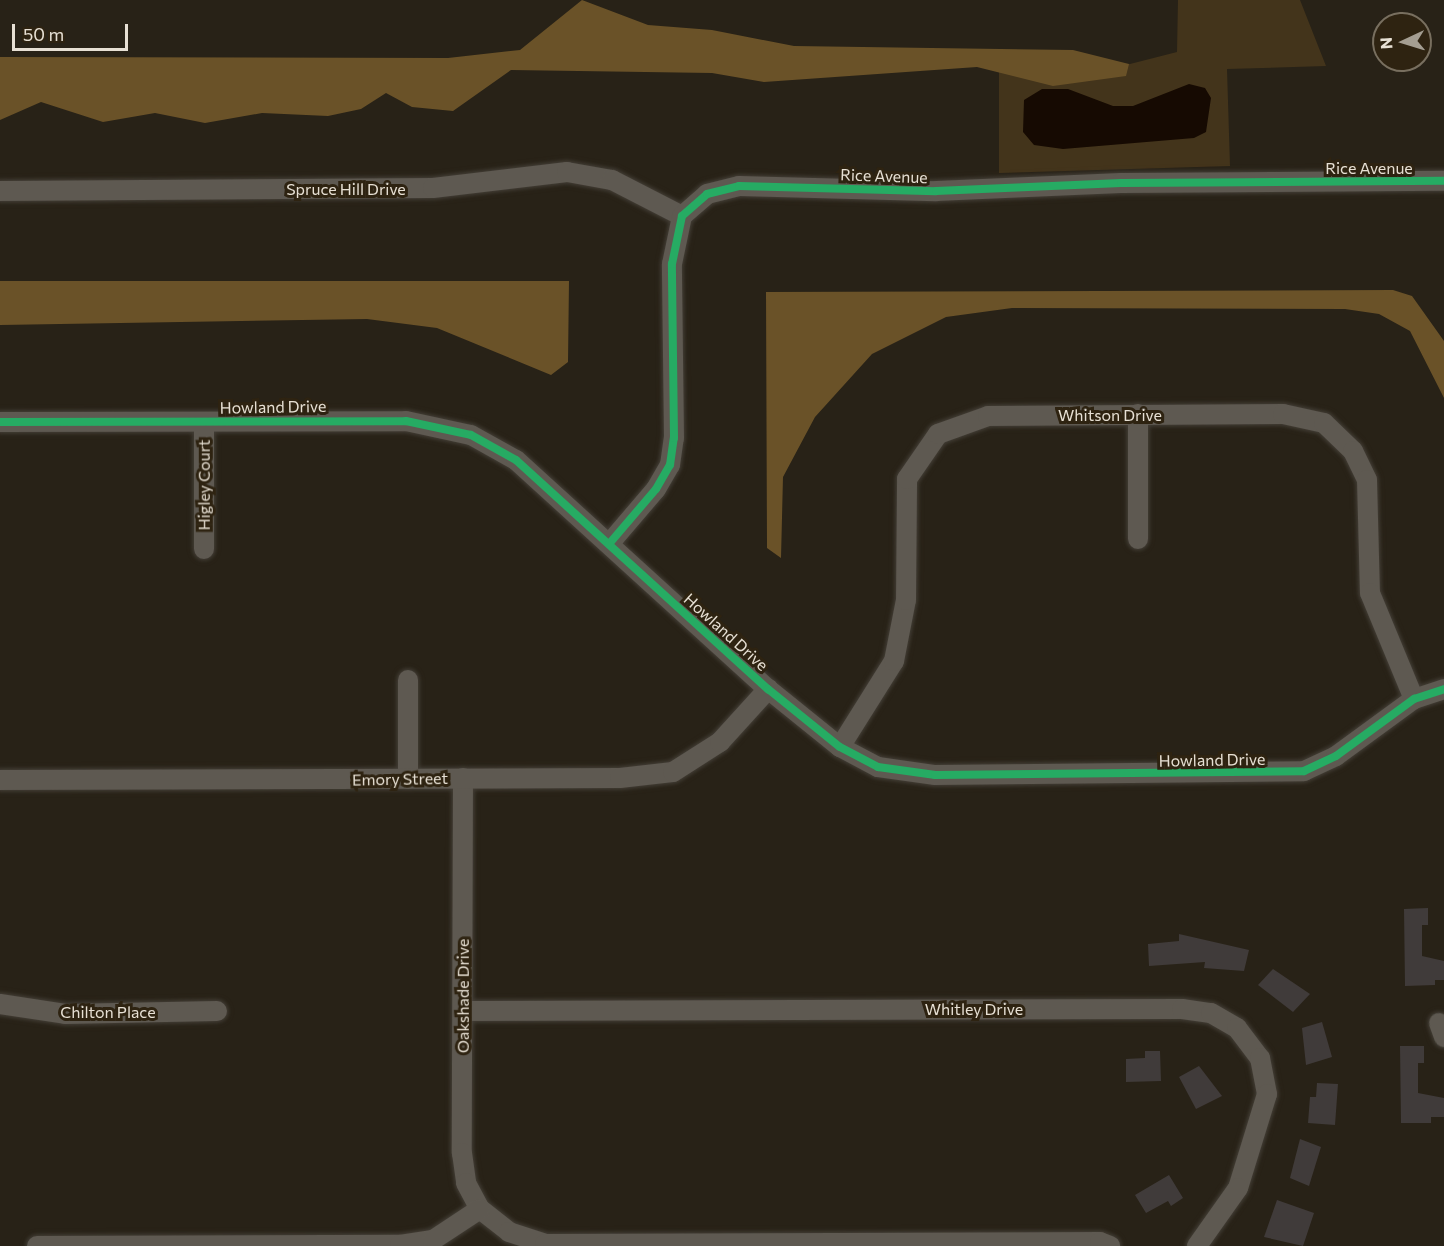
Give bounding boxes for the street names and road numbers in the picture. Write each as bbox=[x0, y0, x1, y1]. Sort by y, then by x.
street label: Rice Avenue bbox=[1325, 158, 1413, 178]
street label: Rice Avenue bbox=[840, 165, 928, 187]
street label: Spruce Hill Drive bbox=[286, 179, 406, 199]
street label: Howland Drive bbox=[220, 396, 326, 418]
street label: Whitson Drive bbox=[1058, 405, 1162, 425]
street label: Higley Court bbox=[194, 440, 214, 530]
street label: Howland Drive bbox=[680, 589, 772, 675]
street label: Howland Drive bbox=[1159, 749, 1265, 771]
street label: Emory Street bbox=[352, 769, 448, 789]
street label: Oakshade Drive bbox=[453, 939, 473, 1053]
street label: Whitley Drive bbox=[925, 999, 1023, 1019]
street label: Chilton Place bbox=[60, 1002, 156, 1022]

